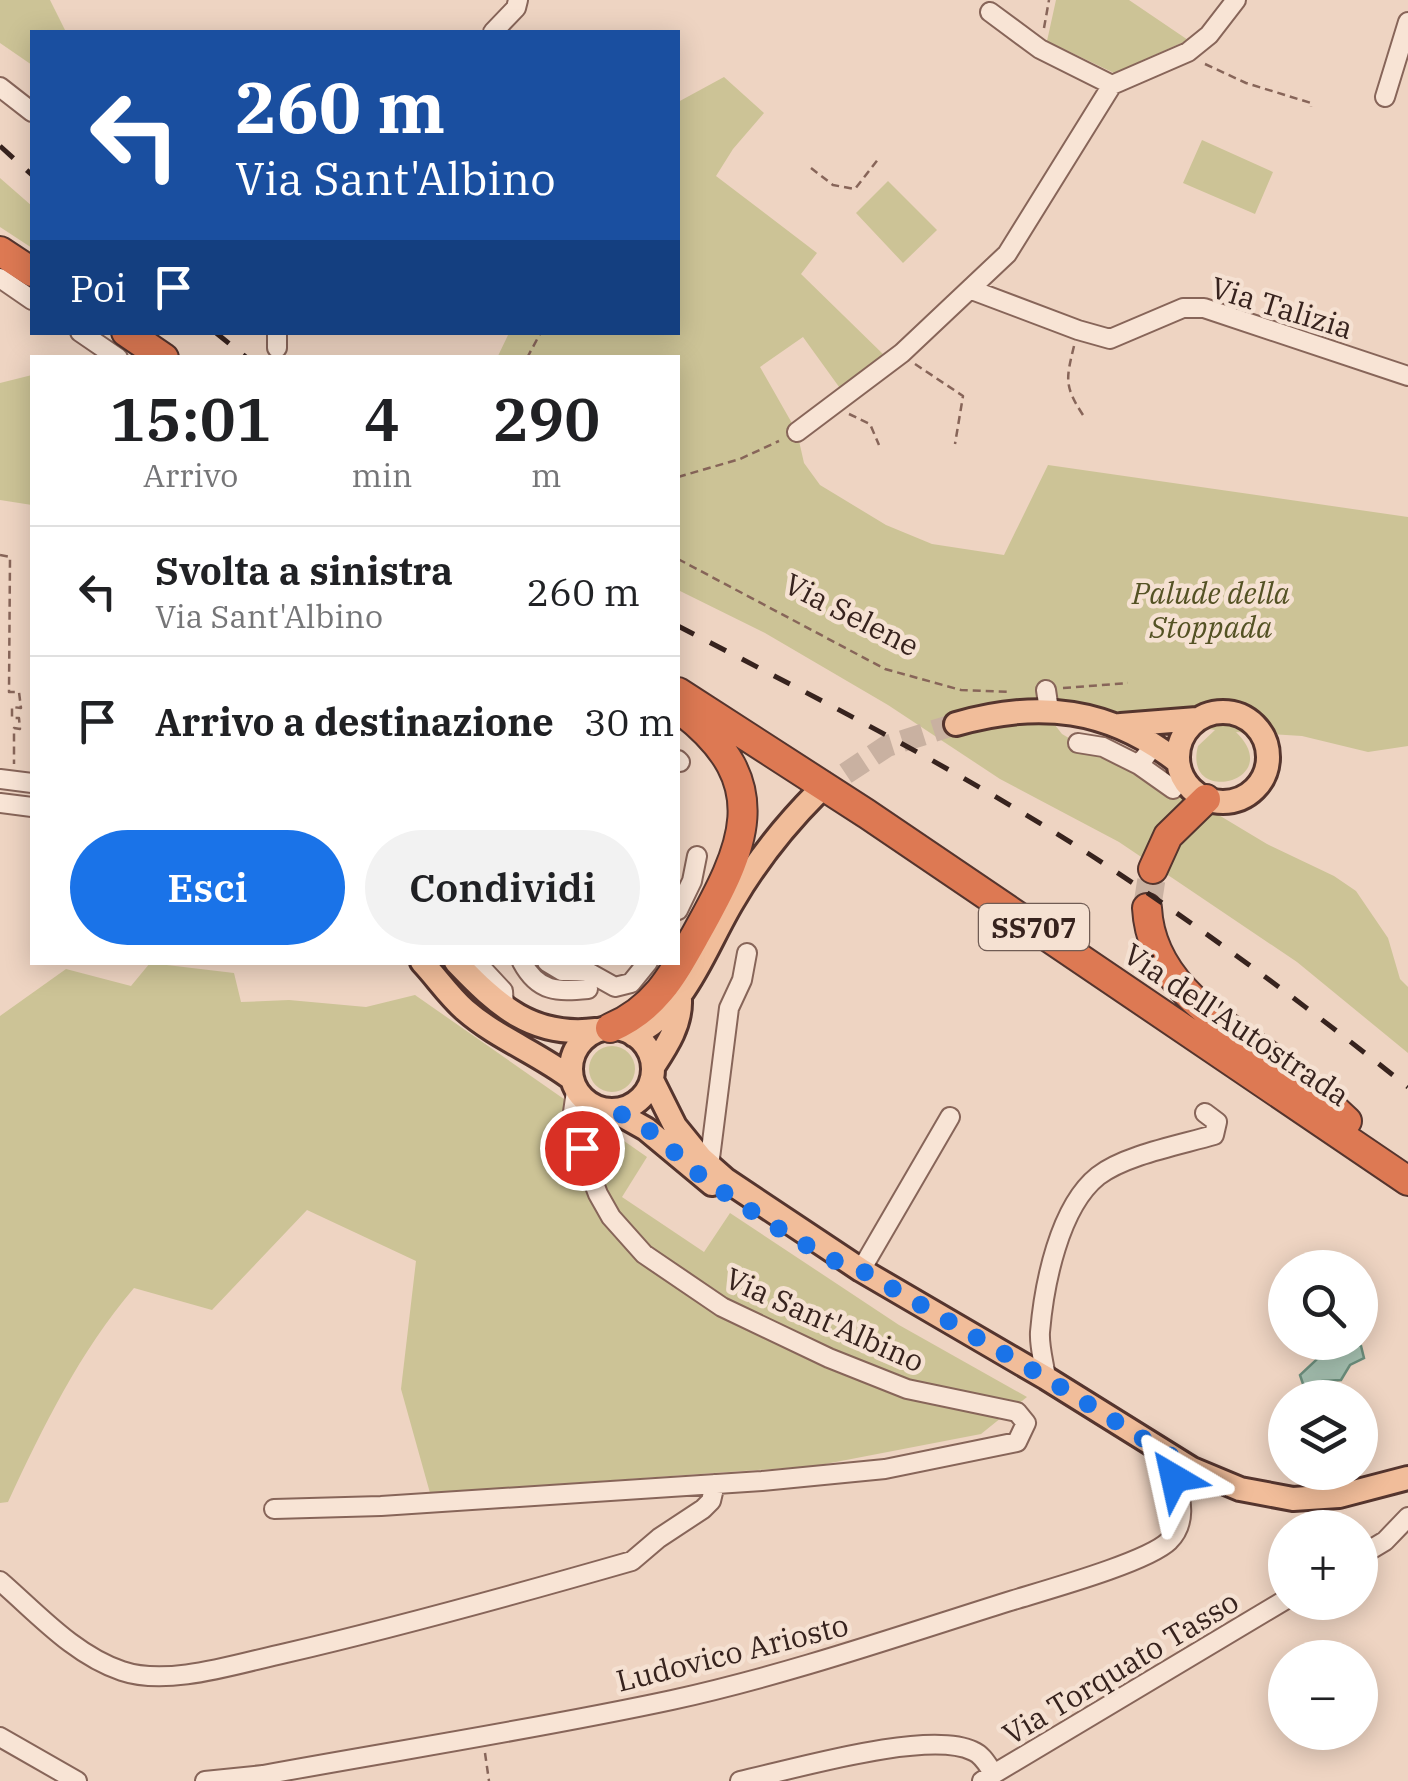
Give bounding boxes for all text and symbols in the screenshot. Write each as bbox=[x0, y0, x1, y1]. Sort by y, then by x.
text: 260 m bbox=[235, 61, 445, 152]
icon: left bbox=[70, 70, 200, 200]
text: Via Sant'Albino bbox=[235, 149, 556, 207]
icon: arrive bbox=[146, 260, 201, 315]
text: Poi bbox=[70, 263, 126, 312]
street label: Via Talizia bbox=[1206, 267, 1358, 347]
text: 15:01 bbox=[110, 379, 272, 458]
text: 4 bbox=[364, 379, 400, 458]
text: 290 bbox=[492, 379, 600, 458]
text: Arrivo bbox=[143, 454, 238, 496]
text: min bbox=[351, 454, 412, 496]
text: m bbox=[531, 454, 561, 496]
text: Svolta a sinistra bbox=[155, 546, 453, 595]
street label: Via Selene bbox=[778, 563, 926, 665]
icon: left bbox=[70, 564, 125, 619]
text: 260 m bbox=[527, 567, 640, 616]
park label: Palude della Stoppada bbox=[1131, 573, 1291, 646]
text: Via Sant'Albino bbox=[155, 595, 383, 637]
icon: arrive bbox=[70, 694, 125, 749]
text: Arrivo a destinazione bbox=[155, 697, 554, 746]
text: 30 m bbox=[584, 697, 674, 746]
button: Esci bbox=[70, 830, 345, 945]
button: Condividi bbox=[365, 830, 640, 945]
road number: SS707 bbox=[979, 904, 1089, 950]
street label: Via dell'Autostrada bbox=[1117, 934, 1357, 1114]
pin bbox=[540, 1106, 625, 1191]
icon: arrive bbox=[555, 1121, 610, 1176]
map controls bbox=[1268, 1250, 1378, 1750]
button: search bbox=[1268, 1250, 1378, 1360]
street label: Via Sant'Albino bbox=[719, 1258, 931, 1380]
button: layers bbox=[1268, 1380, 1378, 1490]
position arrow bbox=[1122, 1426, 1226, 1530]
button: + bbox=[1268, 1510, 1378, 1620]
street label: Via Torquato Tasso bbox=[995, 1581, 1245, 1753]
street label: Ludovico Ariosto bbox=[612, 1604, 852, 1700]
button: − bbox=[1268, 1640, 1378, 1750]

